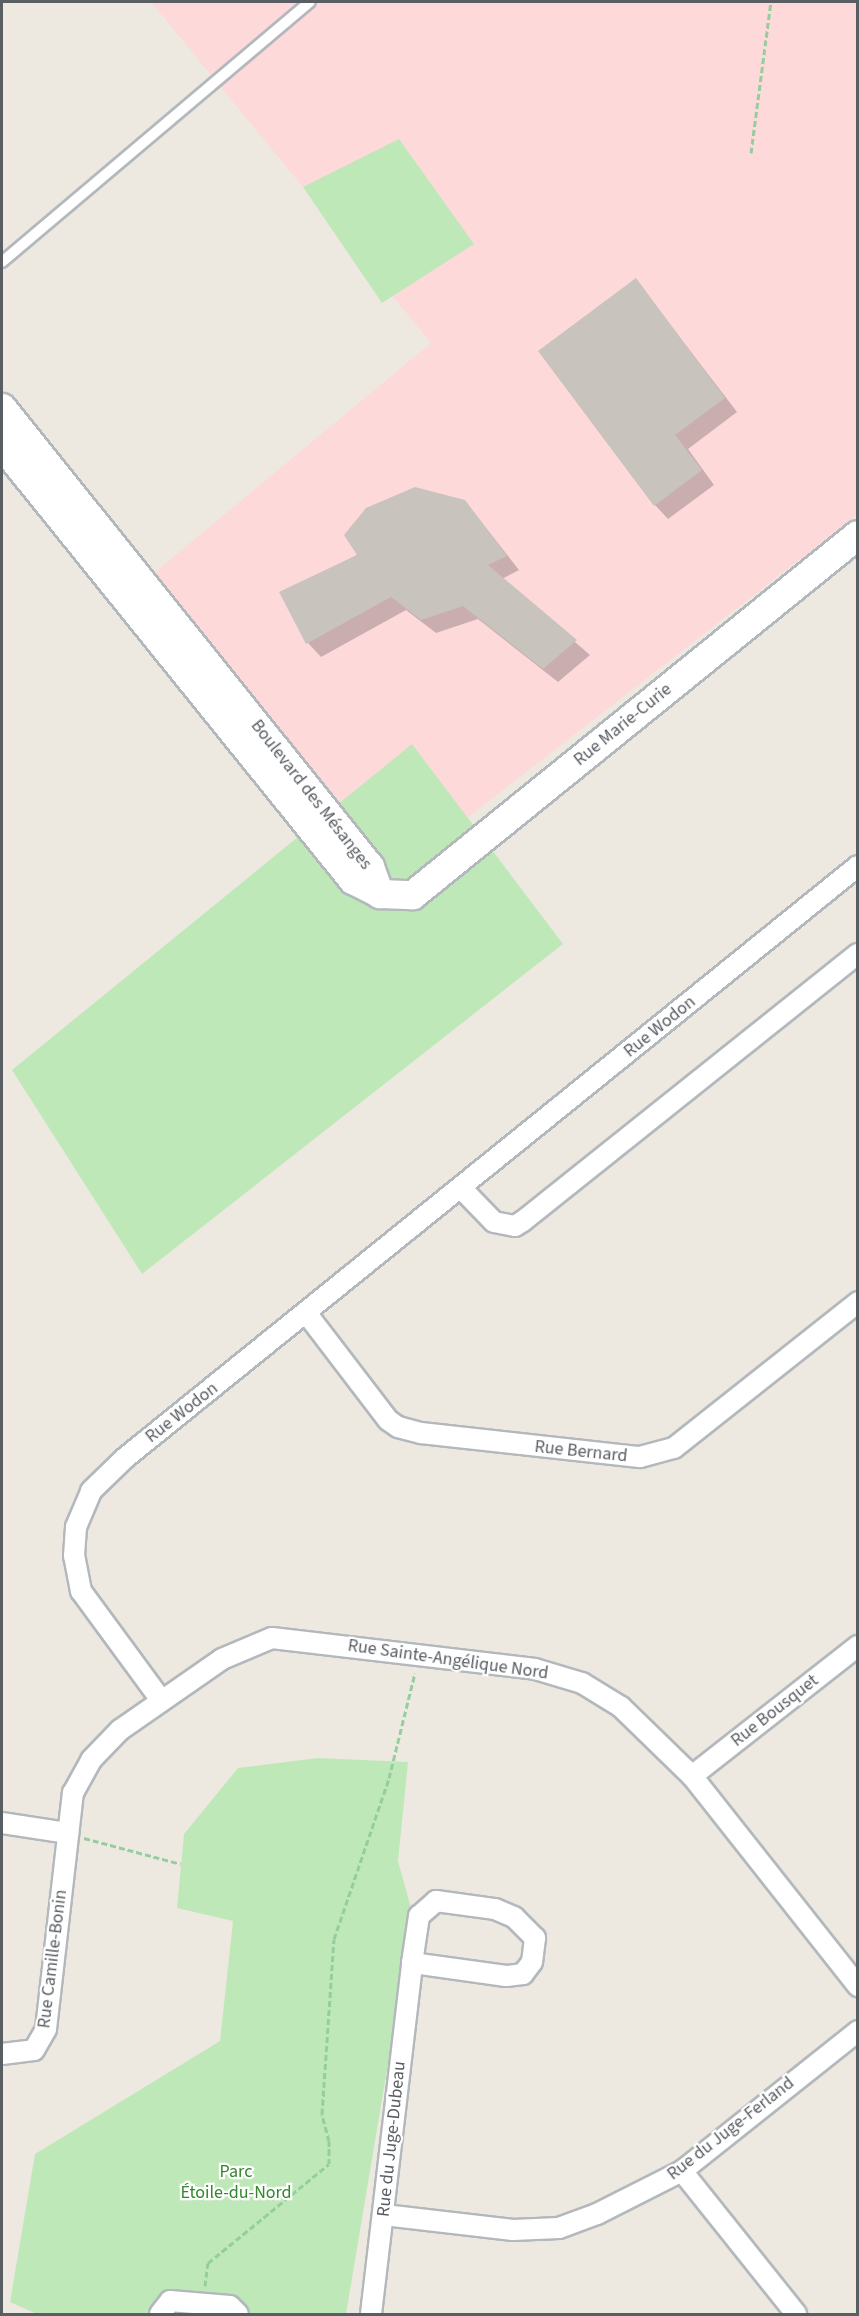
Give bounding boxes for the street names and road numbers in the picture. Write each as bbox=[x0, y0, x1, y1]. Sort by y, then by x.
street label: Rue Marie-Curie bbox=[570, 679, 676, 771]
street label: Boulevard des Mésanges bbox=[246, 716, 376, 874]
street label: Rue Wodon bbox=[620, 992, 700, 1062]
street label: Rue Wodon bbox=[141, 1378, 223, 1448]
street label: Rue Bernard bbox=[533, 1436, 629, 1468]
street label: Rue Sainte-Angélique Nord bbox=[346, 1635, 550, 1685]
street label: Rue Bousquet bbox=[727, 1670, 823, 1752]
street label: Rue Camille-Bonin bbox=[34, 1888, 72, 2030]
street label: Rue du Juge-Dubeau bbox=[373, 2060, 411, 2218]
street label: Rue du Juge-Ferland bbox=[663, 2073, 799, 2185]

